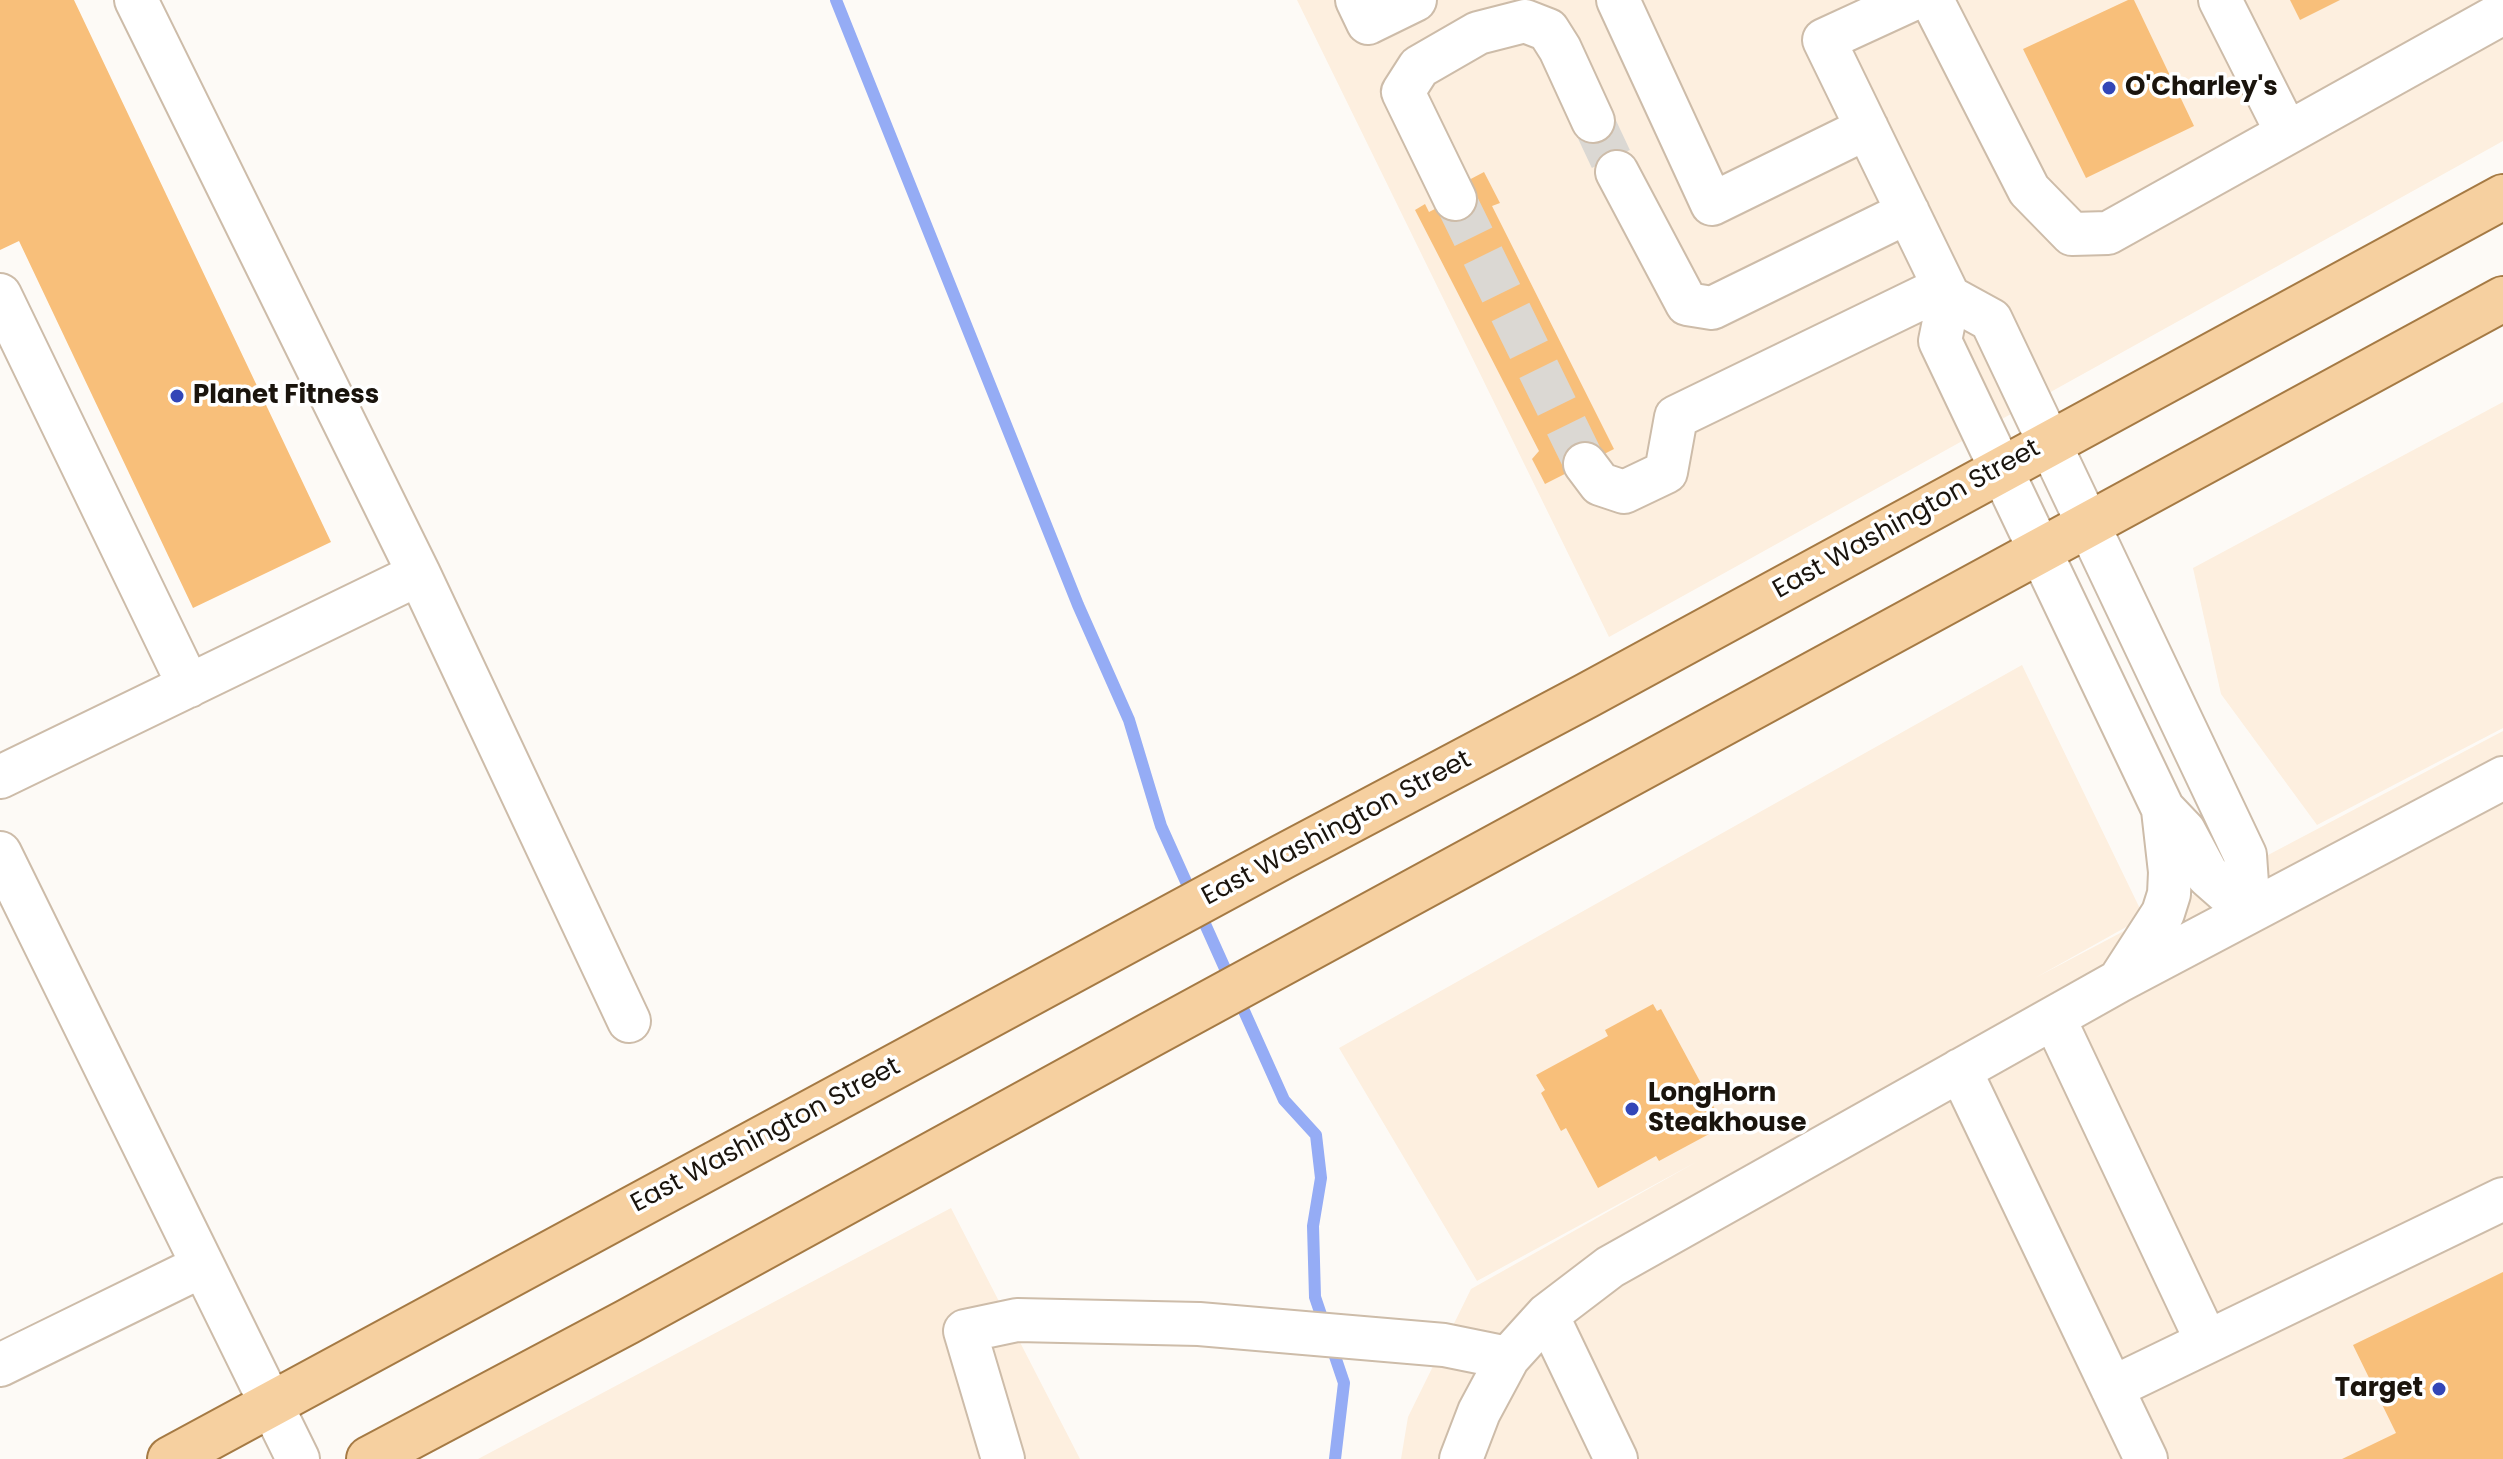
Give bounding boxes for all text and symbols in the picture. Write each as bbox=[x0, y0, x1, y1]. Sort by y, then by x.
place label: O'Charley's bbox=[2125, 72, 2278, 104]
marker: O'Charley's bbox=[2100, 79, 2118, 97]
place label: Planet Fitness bbox=[193, 380, 379, 412]
marker: Planet Fitness bbox=[168, 387, 186, 405]
street label: East Washington Street bbox=[1768, 434, 2046, 606]
street label: East Washington Street bbox=[1197, 745, 1477, 913]
street label: East Washington Street bbox=[626, 1052, 906, 1220]
place label: LongHorn Steakhouse bbox=[1648, 1078, 1806, 1140]
marker: LongHorn Steakhouse bbox=[1623, 1100, 1641, 1118]
place label: Target bbox=[2335, 1373, 2423, 1405]
marker: Target bbox=[2430, 1380, 2448, 1398]

